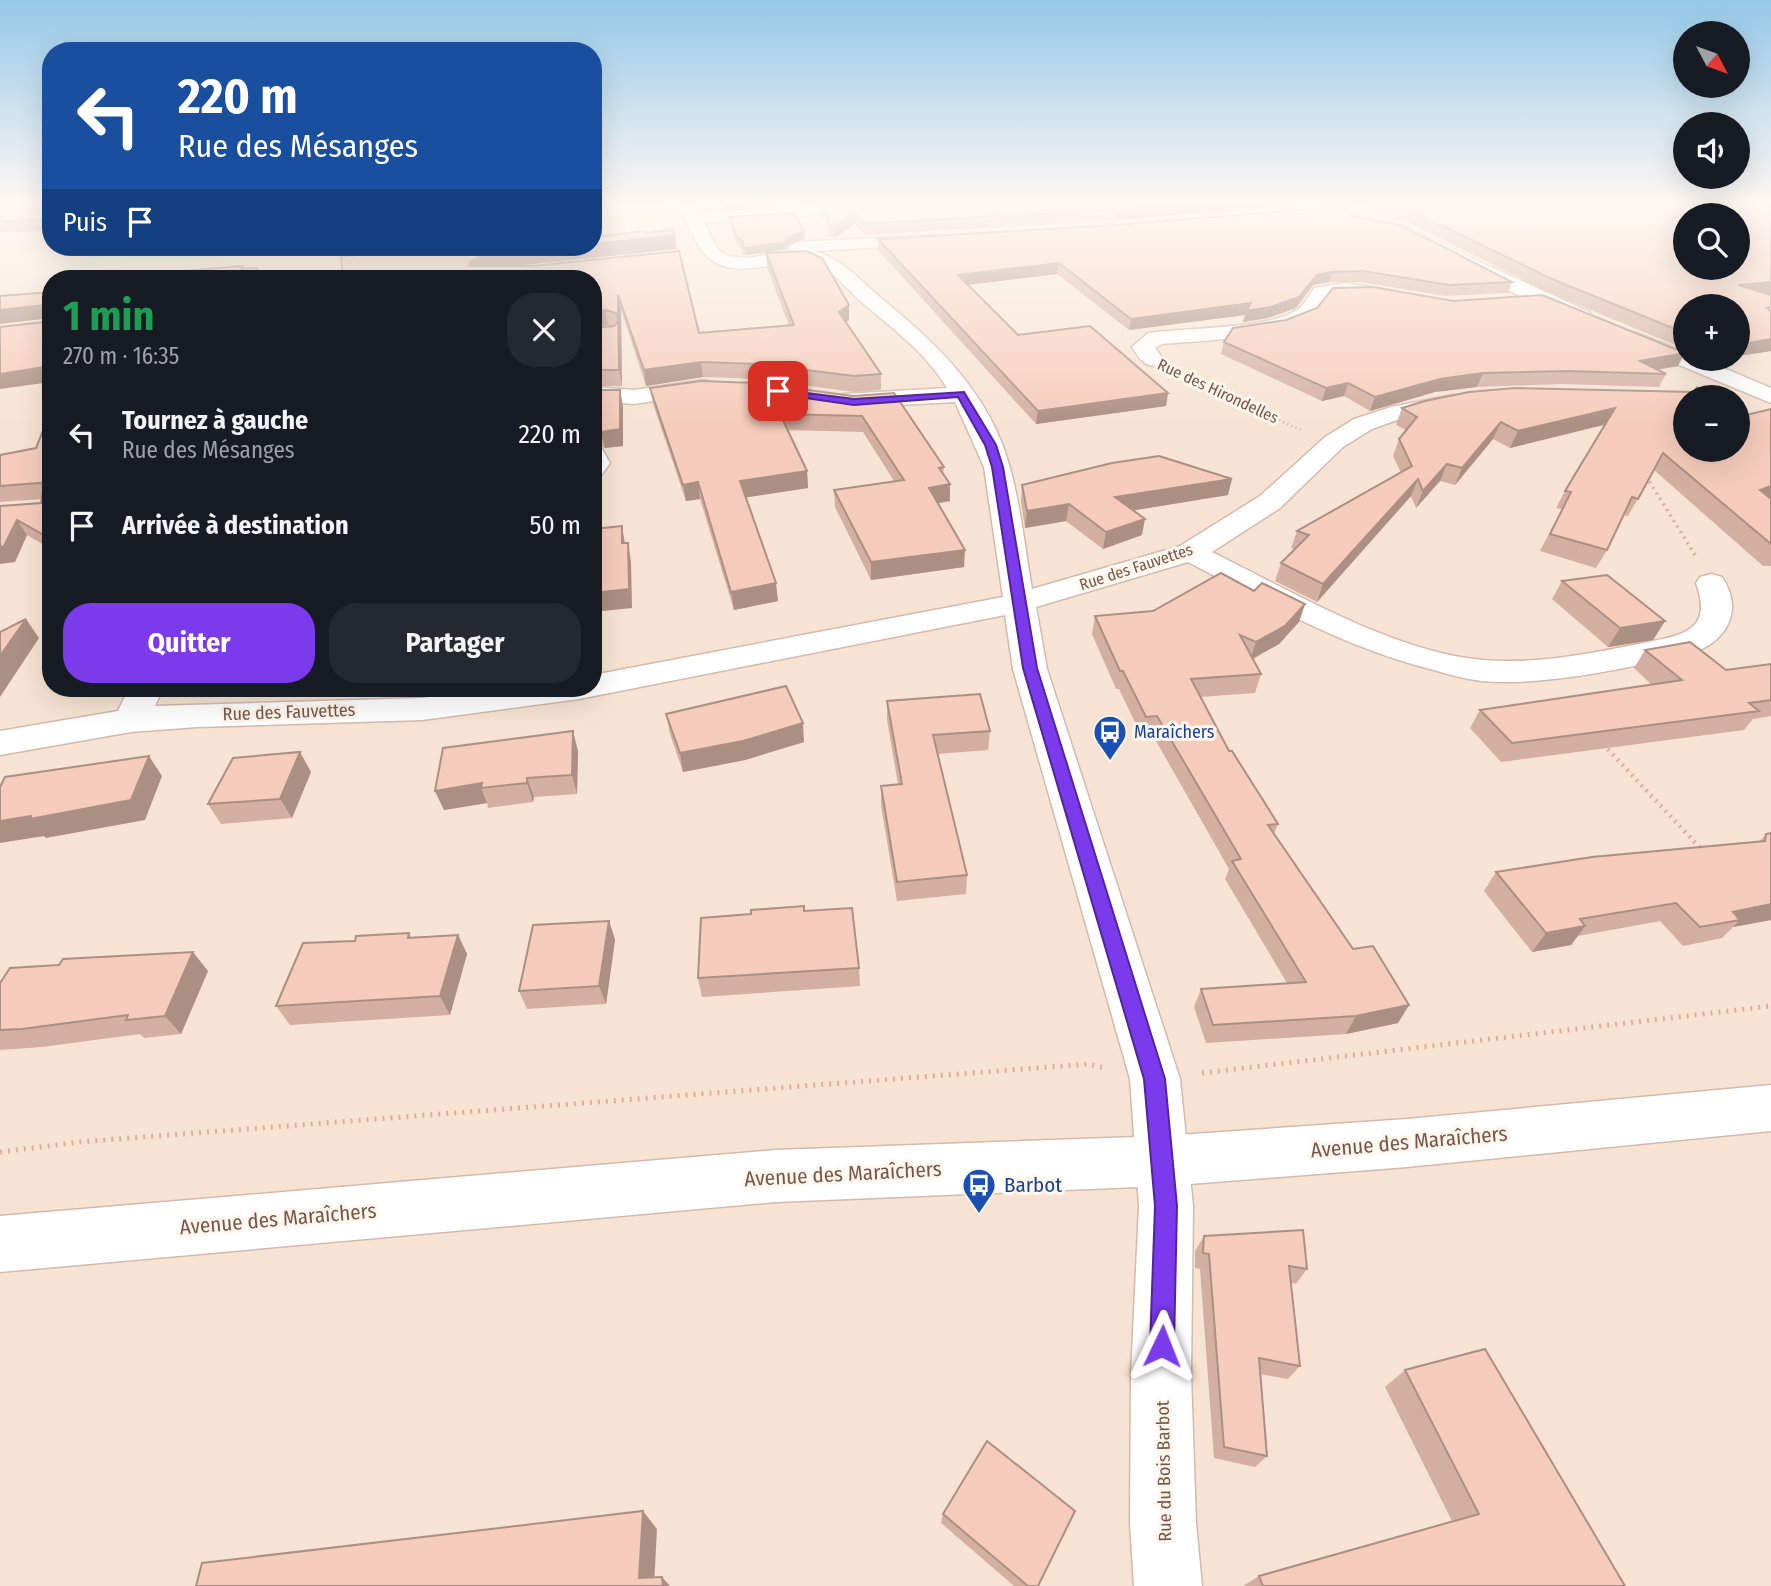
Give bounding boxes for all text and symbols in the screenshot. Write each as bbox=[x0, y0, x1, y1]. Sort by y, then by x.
north arrow bbox=[1673, 21, 1750, 98]
map controls bbox=[1673, 21, 1750, 462]
text: 220 m bbox=[178, 67, 298, 126]
icon: left bbox=[63, 70, 154, 161]
button: sound bbox=[1673, 112, 1750, 189]
text: Rue des Mésanges bbox=[178, 127, 418, 165]
icon: arrive bbox=[121, 203, 159, 241]
button: search bbox=[1673, 203, 1750, 280]
text: Puis bbox=[63, 207, 107, 238]
text: 1 min bbox=[63, 291, 154, 341]
button: close bbox=[507, 293, 581, 367]
button: + bbox=[1673, 294, 1750, 371]
text: 270 m · 16:35 bbox=[63, 342, 179, 370]
street label: Rue des Hirondelles bbox=[1155, 355, 1282, 427]
pin bbox=[748, 361, 808, 421]
icon: arrive bbox=[759, 372, 797, 410]
button: − bbox=[1673, 385, 1750, 462]
text: Tournez à gauche bbox=[122, 405, 308, 436]
icon: left bbox=[63, 416, 101, 454]
text: 220 m bbox=[518, 419, 581, 450]
text: Rue des Mésanges bbox=[122, 436, 295, 464]
icon: arrive bbox=[63, 507, 101, 545]
text: Arrivée à destination bbox=[122, 510, 349, 541]
text: 50 m bbox=[529, 510, 581, 541]
street label: Rue des Fauvettes bbox=[1077, 540, 1195, 594]
button: Quitter bbox=[63, 603, 315, 683]
button: Partager bbox=[329, 603, 581, 683]
street label: Rue des Fauvettes bbox=[222, 699, 356, 725]
bus stop icon: Maraîchers bbox=[1091, 713, 1129, 762]
place label: Maraîchers bbox=[1134, 721, 1215, 743]
street label: Avenue des Maraîchers bbox=[1310, 1120, 1509, 1164]
street label: Avenue des Maraîchers bbox=[744, 1156, 942, 1192]
bus stop icon: Barbot bbox=[960, 1166, 998, 1215]
place label: Barbot bbox=[1004, 1172, 1062, 1198]
street label: Avenue des Maraîchers bbox=[179, 1197, 378, 1241]
position arrow bbox=[1125, 1309, 1199, 1383]
street label: Rue du Bois Barbot bbox=[1152, 1400, 1176, 1542]

